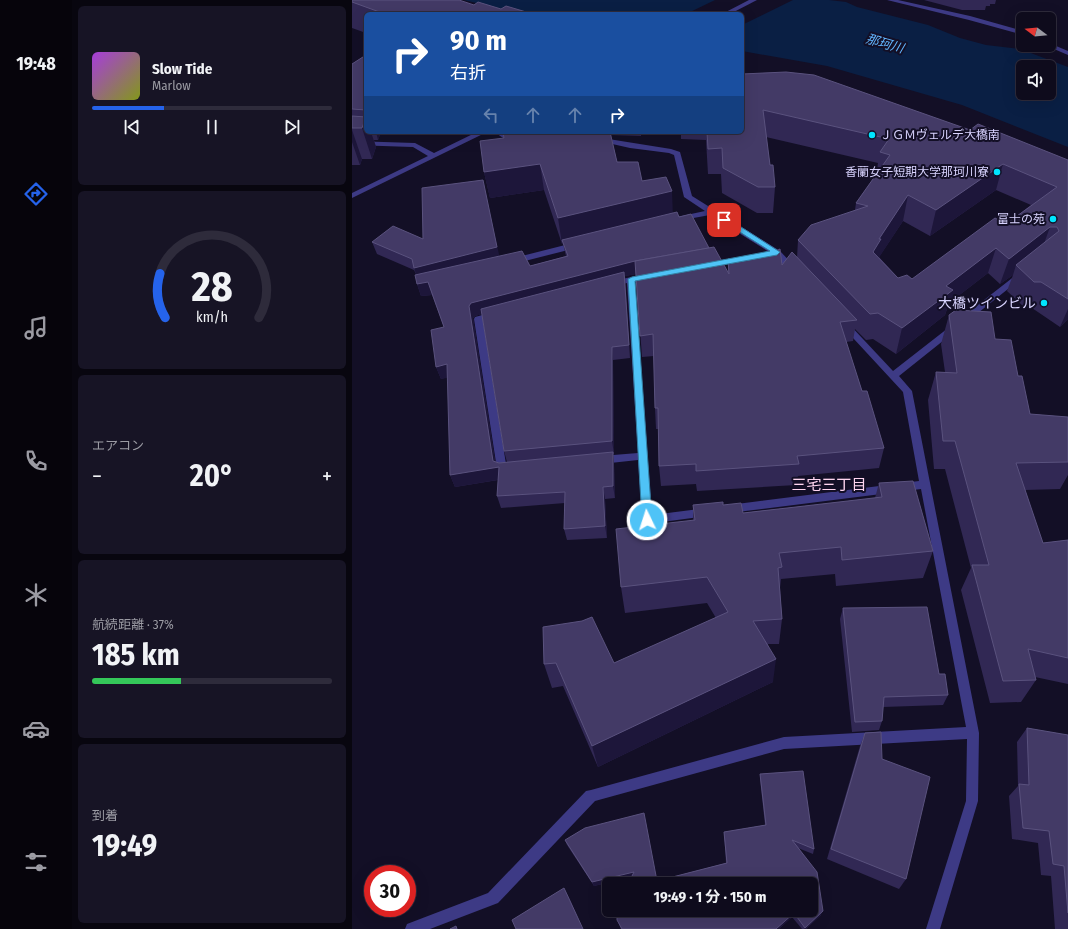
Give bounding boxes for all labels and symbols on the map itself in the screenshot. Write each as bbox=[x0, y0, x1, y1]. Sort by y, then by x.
north arrow bbox=[1016, 12, 1056, 52]
water label: 那珂川 bbox=[864, 31, 908, 57]
place label: ＪＧＭヴェルデ大橋南 bbox=[880, 128, 1000, 142]
marker: ＪＧＭヴェルデ大橋南 bbox=[867, 130, 877, 140]
place label: 香蘭女子短期大学那珂川寮 bbox=[845, 165, 989, 179]
marker: 香蘭女子短期大学那珂川寮 bbox=[992, 167, 1002, 177]
pin bbox=[707, 203, 741, 237]
place label: 富士の苑 bbox=[997, 212, 1045, 226]
marker: 富士の苑 bbox=[1048, 214, 1058, 224]
place label: 大橋ツインビル bbox=[938, 295, 1036, 312]
marker: 大橋ツインビル bbox=[1039, 298, 1049, 308]
district label: 三宅三丁目 bbox=[791, 476, 867, 494]
position arrow bbox=[626, 499, 668, 541]
speed limit sign: 30 bbox=[364, 865, 416, 917]

